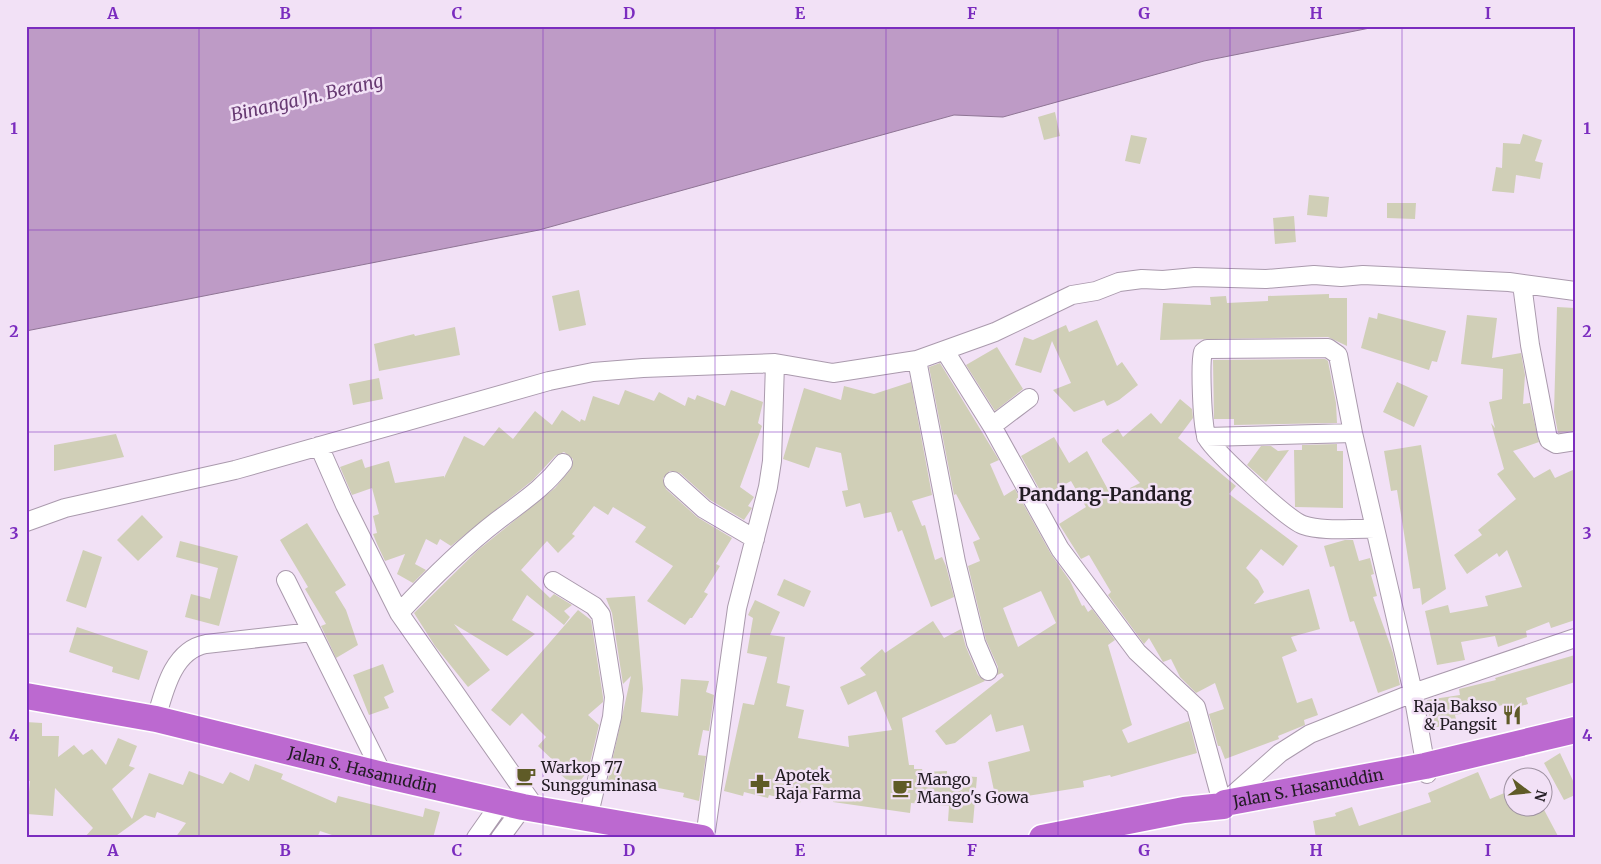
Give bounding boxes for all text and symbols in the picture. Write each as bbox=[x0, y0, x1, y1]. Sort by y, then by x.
text: A bbox=[106, 3, 119, 23]
text: B bbox=[279, 3, 291, 23]
text: C bbox=[452, 3, 462, 23]
text: D bbox=[623, 3, 635, 23]
text: E bbox=[795, 3, 806, 23]
text: F bbox=[967, 3, 977, 23]
text: G bbox=[1138, 3, 1150, 23]
text: H bbox=[1309, 3, 1323, 23]
text: I bbox=[1485, 3, 1491, 23]
water label: Binanga Jn. Berang bbox=[228, 69, 385, 126]
text: 1 bbox=[10, 118, 18, 138]
text: 1 bbox=[1583, 118, 1591, 138]
text: 2 bbox=[9, 321, 19, 341]
text: 2 bbox=[1582, 321, 1592, 341]
district label: Pandang-Pandang bbox=[1018, 482, 1192, 506]
text: 3 bbox=[9, 523, 19, 543]
text: 3 bbox=[1582, 523, 1592, 543]
place label: Raja Bakso & Pangsit bbox=[1413, 696, 1498, 734]
restaurant icon: Raja Bakso & Pangsit bbox=[1501, 704, 1523, 726]
text: 4 bbox=[9, 725, 19, 745]
text: 4 bbox=[1582, 725, 1592, 745]
street label: Jalan S. Hasanuddin bbox=[285, 742, 440, 797]
place label: Warkop 77 Sungguminasa bbox=[540, 757, 658, 795]
street label: Jalan S. Hasanuddin bbox=[1230, 764, 1385, 812]
cafe icon: Warkop 77 Sungguminasa bbox=[515, 765, 537, 787]
place label: Apotek Raja Farma bbox=[774, 765, 862, 803]
north arrow bbox=[1504, 766, 1554, 816]
place label: Mango Mango's Gowa bbox=[917, 769, 1029, 807]
pharmacy icon: Apotek Raja Farma bbox=[749, 773, 771, 795]
cafe icon: Mango Mango's Gowa bbox=[891, 777, 913, 799]
text: N bbox=[1530, 788, 1551, 803]
text: A bbox=[106, 840, 119, 860]
text: B bbox=[279, 840, 291, 860]
text: C bbox=[452, 840, 462, 860]
text: D bbox=[623, 840, 635, 860]
text: E bbox=[795, 840, 806, 860]
text: F bbox=[967, 840, 977, 860]
text: G bbox=[1138, 840, 1150, 860]
text: H bbox=[1309, 840, 1323, 860]
text: I bbox=[1485, 840, 1491, 860]

